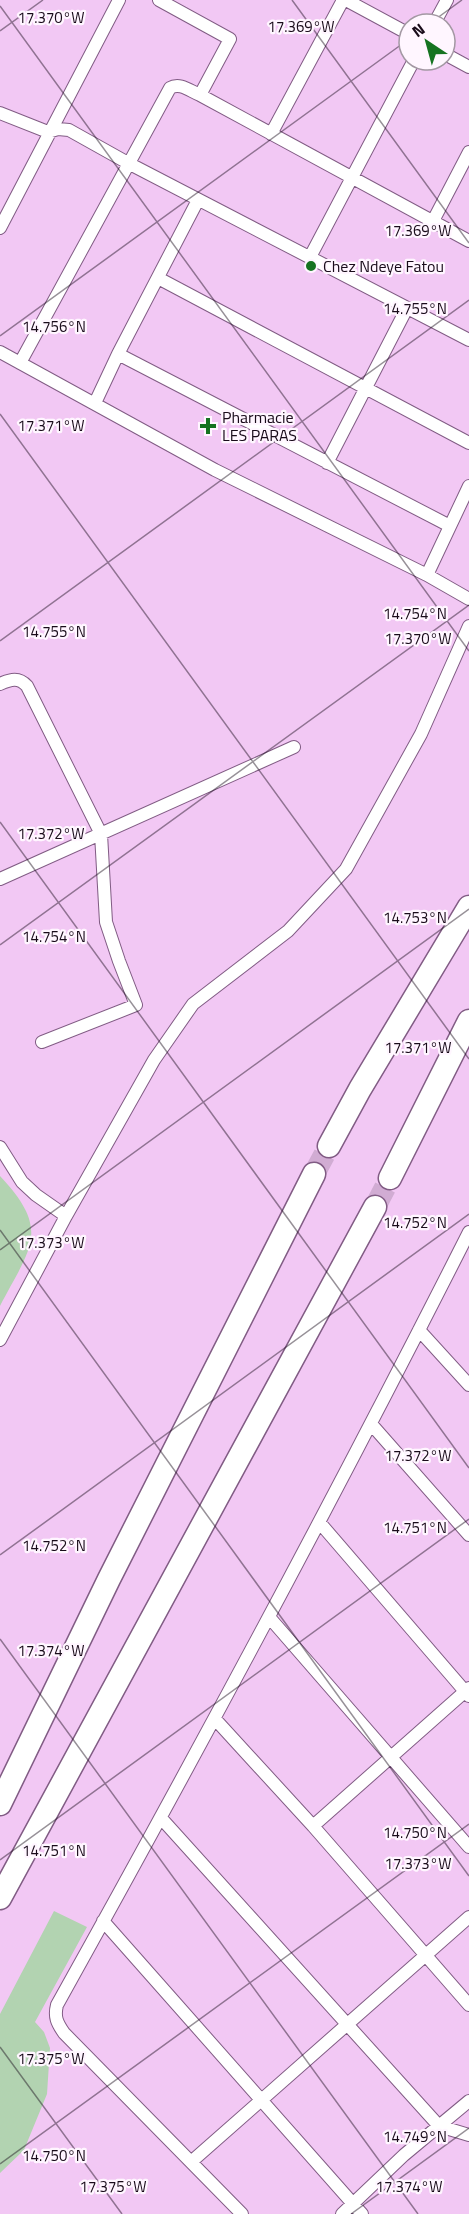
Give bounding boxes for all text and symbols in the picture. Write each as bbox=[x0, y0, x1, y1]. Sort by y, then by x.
text: 17.370°W bbox=[18, 6, 84, 29]
north arrow bbox=[397, 12, 457, 72]
text: 17.369°W bbox=[268, 15, 334, 38]
text: N bbox=[407, 17, 430, 43]
text: 17.369°W bbox=[385, 219, 451, 242]
place label: Chez Ndeye Fatou bbox=[323, 254, 444, 278]
marker: Chez Ndeye Fatou bbox=[304, 259, 318, 273]
text: 14.755°N bbox=[383, 297, 447, 320]
text: 14.756°N bbox=[22, 315, 86, 338]
place label: Pharmacie LES PARAS bbox=[222, 405, 297, 447]
text: 17.371°W bbox=[18, 414, 84, 437]
marker: Pharmacie LES PARAS bbox=[199, 417, 217, 435]
text: 14.754°N bbox=[383, 602, 447, 625]
text: 14.755°N bbox=[22, 620, 86, 643]
text: 17.370°W bbox=[385, 627, 451, 650]
text: 17.372°W bbox=[18, 822, 84, 845]
text: 14.753°N bbox=[383, 906, 447, 929]
text: 14.754°N bbox=[22, 925, 86, 948]
text: 17.371°W bbox=[385, 1036, 451, 1059]
text: 14.752°N bbox=[383, 1211, 447, 1234]
text: 17.373°W bbox=[18, 1231, 84, 1254]
text: 17.372°W bbox=[385, 1444, 451, 1467]
text: 14.751°N bbox=[383, 1516, 447, 1539]
text: 14.752°N bbox=[22, 1534, 86, 1557]
text: 17.374°W bbox=[18, 1639, 84, 1662]
text: 14.750°N bbox=[383, 1821, 447, 1844]
text: 14.751°N bbox=[22, 1839, 86, 1862]
text: 17.373°W bbox=[385, 1852, 451, 1875]
text: 17.375°W bbox=[18, 2047, 84, 2070]
text: 14.749°N bbox=[383, 2125, 447, 2148]
text: 14.750°N bbox=[22, 2144, 86, 2167]
text: 17.375°W bbox=[80, 2175, 146, 2198]
text: 17.374°W bbox=[376, 2175, 442, 2198]

